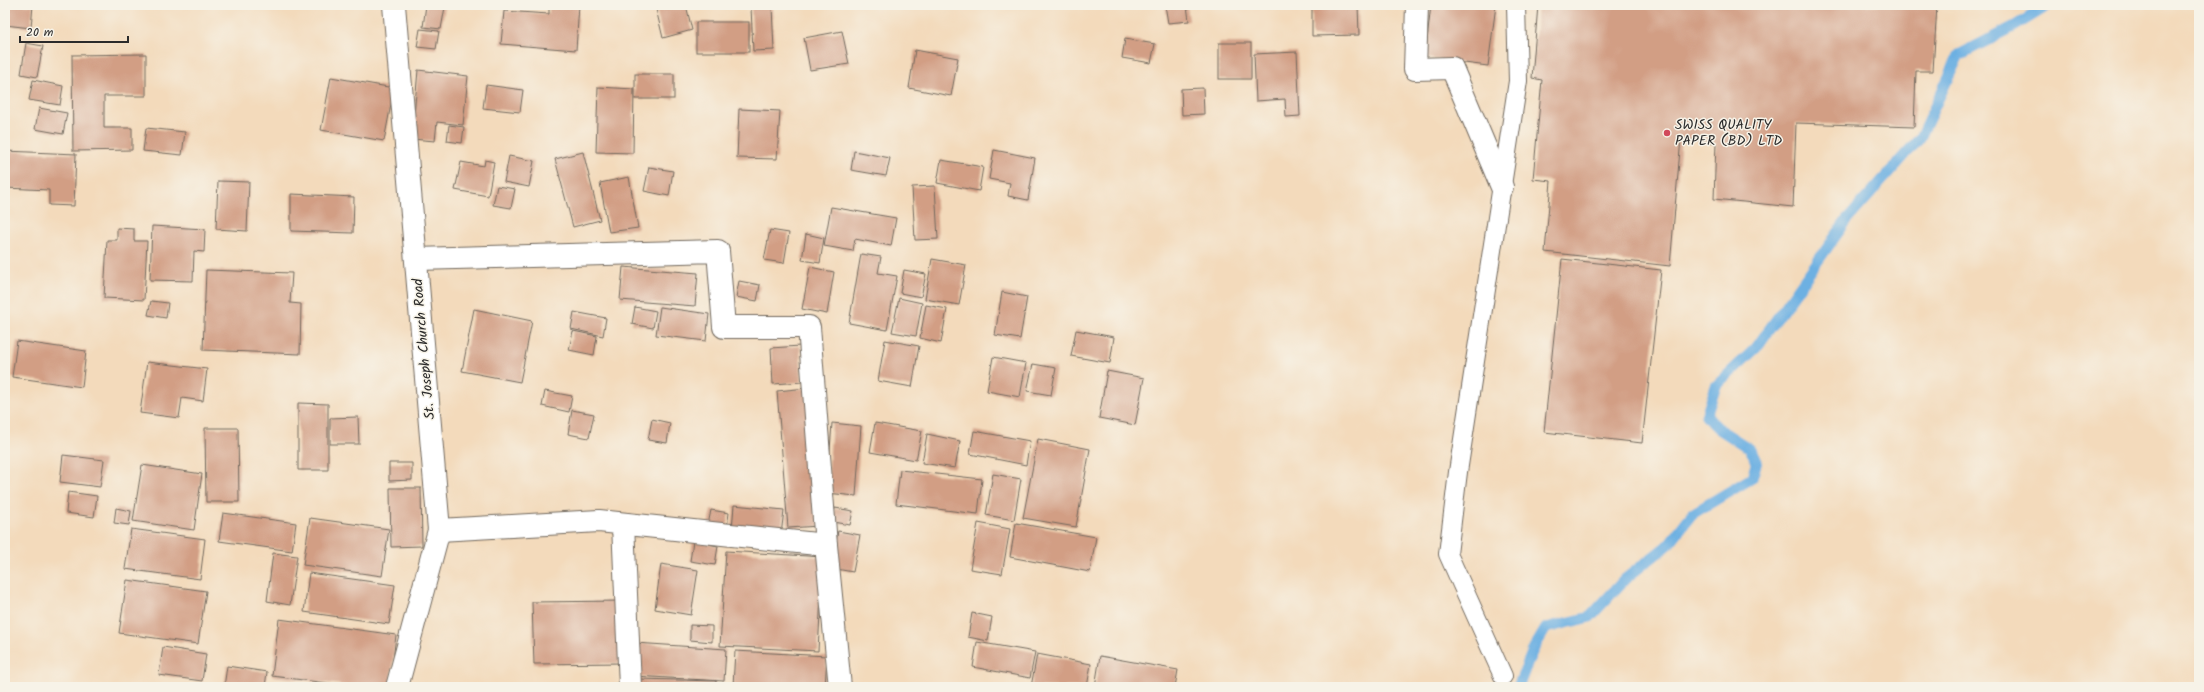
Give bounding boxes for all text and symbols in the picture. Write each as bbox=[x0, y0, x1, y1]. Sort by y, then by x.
scale bar bbox=[20, 18, 128, 44]
text: 20 m bbox=[26, 23, 54, 42]
place label: SWISS QUALITY PAPER (BD) LTD bbox=[1675, 114, 1782, 152]
marker: SWISS QUALITY PAPER (BD) LTD bbox=[1662, 128, 1672, 138]
street label: St. Joseph Church Road bbox=[407, 277, 441, 420]

